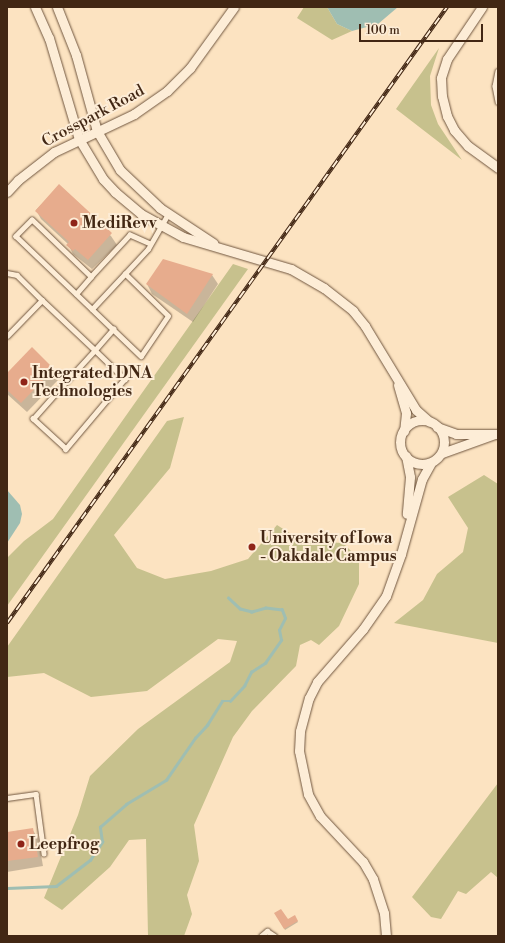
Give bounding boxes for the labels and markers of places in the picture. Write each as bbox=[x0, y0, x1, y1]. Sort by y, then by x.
place label: MediRevv bbox=[82, 213, 157, 233]
marker: MediRevv bbox=[69, 218, 79, 228]
place label: Integrated DNA Technologies bbox=[32, 363, 152, 401]
marker: Integrated DNA Technologies bbox=[19, 377, 29, 387]
place label: University of Iowa - Oakdale Campus bbox=[260, 528, 397, 566]
marker: University of Iowa - Oakdale Campus bbox=[247, 542, 257, 552]
place label: Leepfrog bbox=[29, 834, 99, 854]
marker: Leepfrog bbox=[16, 839, 26, 849]

